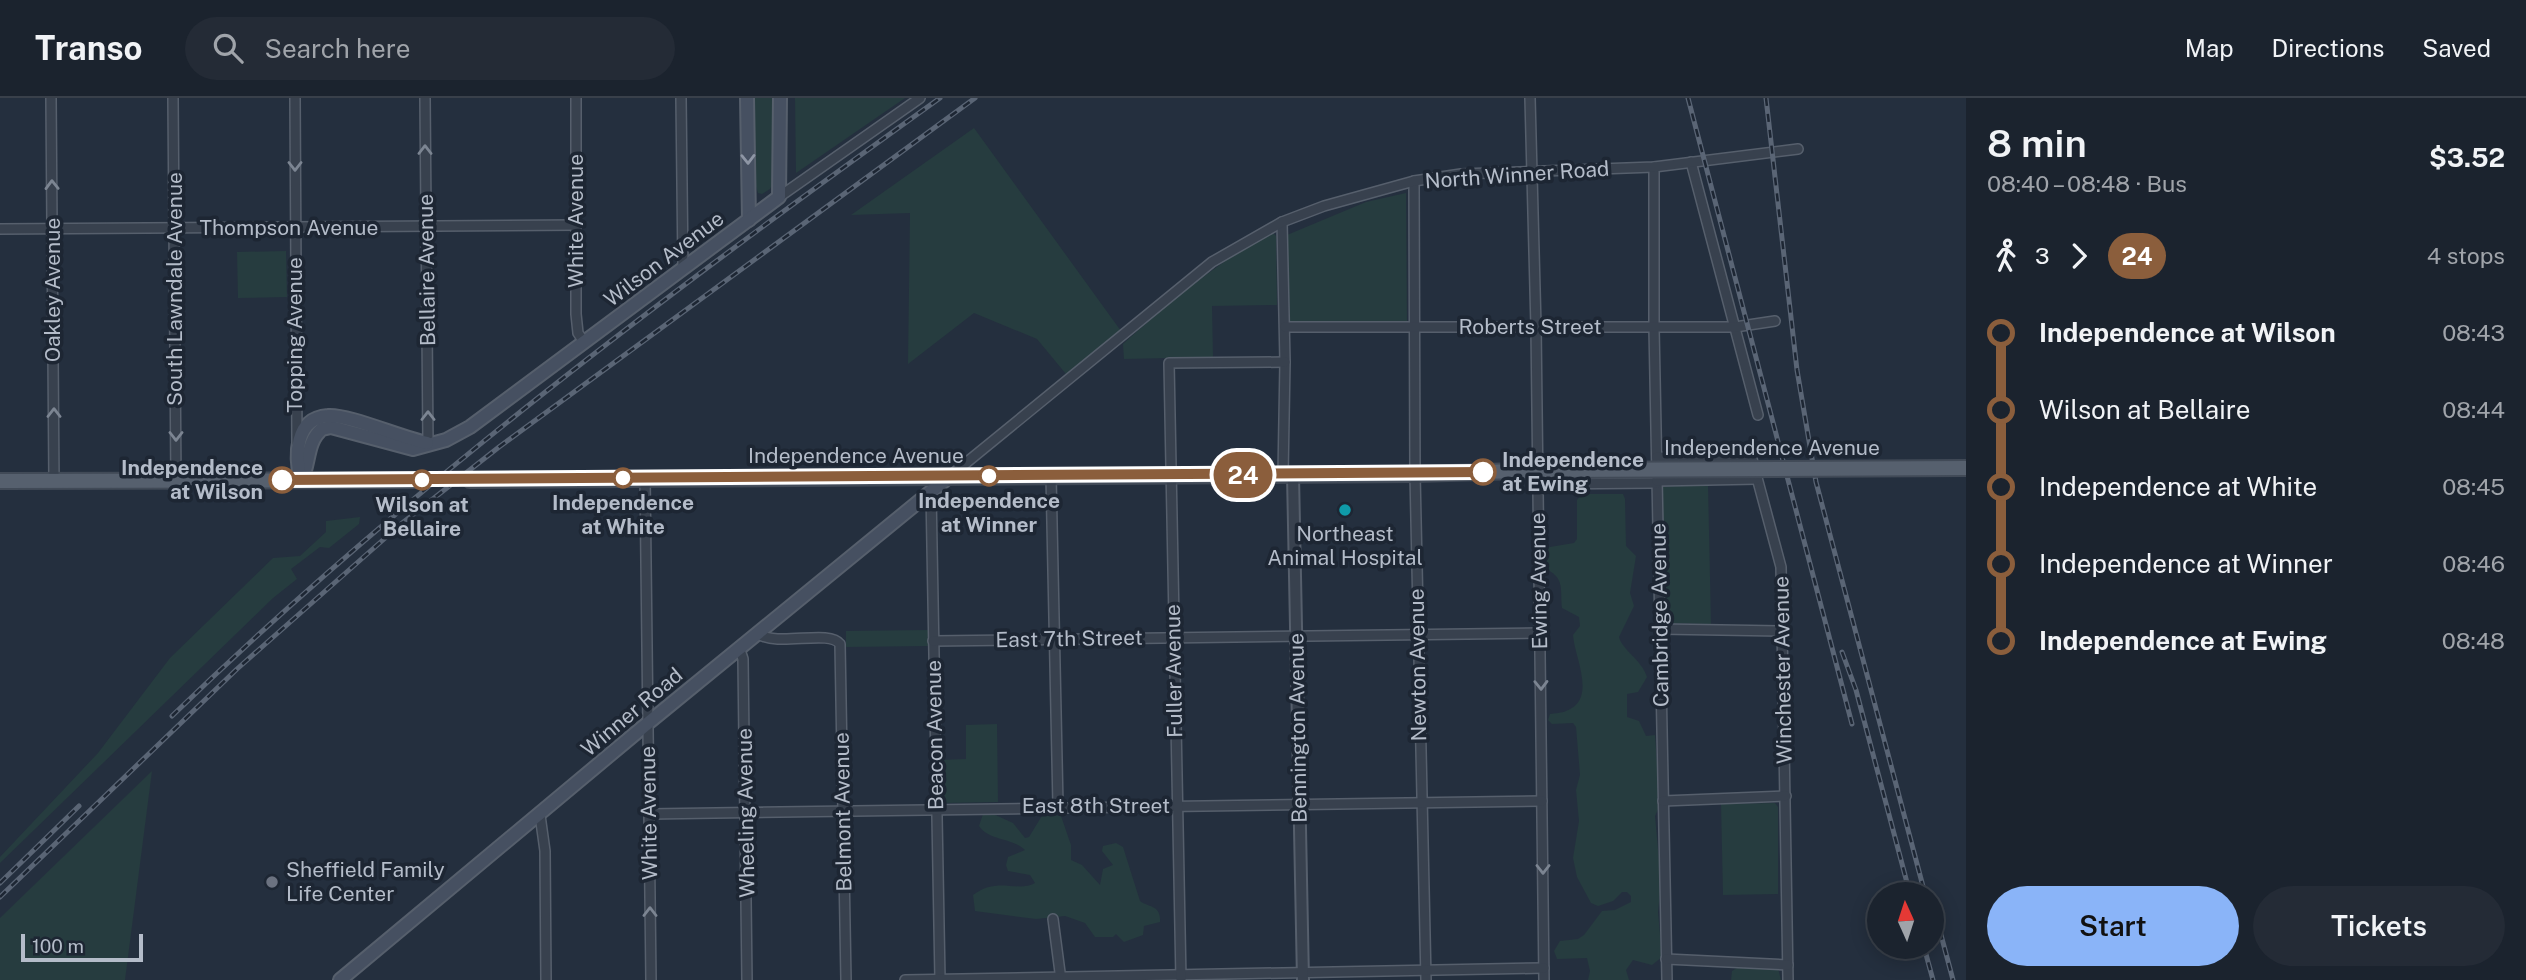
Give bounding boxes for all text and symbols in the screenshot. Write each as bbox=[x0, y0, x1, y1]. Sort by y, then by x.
search box bbox=[185, 17, 675, 80]
text: Transo bbox=[35, 29, 143, 67]
icon: search bbox=[209, 29, 247, 67]
text: Search here bbox=[265, 33, 411, 64]
text: Map bbox=[2185, 34, 2234, 62]
text: Directions bbox=[2272, 34, 2384, 62]
text: Saved bbox=[2422, 34, 2491, 62]
text: 8 min bbox=[1987, 121, 2087, 166]
text: $3.52 bbox=[2429, 142, 2505, 173]
one-way arrow bbox=[417, 144, 433, 154]
street label: White Avenue bbox=[563, 154, 588, 288]
one-way arrow bbox=[740, 154, 755, 165]
street label: North Winner Road bbox=[1424, 156, 1610, 193]
one-way arrow bbox=[287, 161, 303, 172]
text: 08:40 – 08:48 · Bus bbox=[1987, 170, 2187, 197]
street label: South Lawndale Avenue bbox=[162, 172, 187, 406]
one-way arrow bbox=[44, 180, 60, 190]
street label: Bellaire Avenue bbox=[413, 194, 440, 346]
street label: Wilson Avenue bbox=[599, 206, 728, 312]
street label: Thompson Avenue bbox=[200, 215, 378, 240]
street label: Oakley Avenue bbox=[40, 218, 65, 362]
icon: walk bbox=[1987, 237, 2025, 275]
icon: forward bbox=[2060, 237, 2098, 275]
text: 3 bbox=[2035, 242, 2050, 269]
text: 24 bbox=[2122, 242, 2152, 270]
text: 4 stops bbox=[2427, 242, 2505, 269]
street label: Topping Avenue bbox=[282, 257, 307, 413]
street label: Roberts Street bbox=[1458, 314, 1602, 339]
text: Independence at Wilson bbox=[2039, 317, 2336, 348]
text: 08:43 bbox=[2442, 319, 2505, 346]
text: Wilson at Bellaire bbox=[2039, 394, 2250, 425]
text: 08:44 bbox=[2442, 396, 2505, 423]
one-way arrow bbox=[46, 407, 62, 418]
one-way arrow bbox=[420, 410, 436, 421]
one-way arrow bbox=[168, 431, 184, 441]
street label: Independence Avenue bbox=[1664, 435, 1880, 460]
street label: Independence Avenue bbox=[748, 443, 964, 468]
place label: Independence at Ewing bbox=[1502, 447, 1644, 496]
line badge: 24 bbox=[1212, 452, 1274, 498]
place label: Independence at Wilson bbox=[121, 455, 263, 504]
marker: Independence at Ewing bbox=[1470, 459, 1496, 485]
text: 24 bbox=[1228, 461, 1258, 489]
marker: Independence at Winner bbox=[979, 466, 999, 486]
marker: Independence at Wilson bbox=[269, 467, 295, 493]
marker: Independence at White bbox=[613, 468, 633, 488]
marker: Wilson at Bellaire bbox=[412, 470, 432, 490]
text: Independence at White bbox=[2039, 471, 2317, 502]
text: 08:45 bbox=[2442, 473, 2505, 500]
place label: Independence at Winner bbox=[918, 488, 1060, 537]
place label: Independence at White bbox=[552, 490, 694, 539]
place label: Wilson at Bellaire bbox=[375, 492, 469, 541]
marker: Northeast Animal Hospital bbox=[1337, 502, 1353, 518]
street label: Ewing Avenue bbox=[1525, 512, 1552, 650]
place label: Northeast Animal Hospital bbox=[1267, 521, 1423, 570]
street label: Cambridge Avenue bbox=[1645, 523, 1674, 707]
text: Independence at Winner bbox=[2039, 548, 2333, 579]
text: 08:46 bbox=[2442, 550, 2505, 577]
street label: Winchester Avenue bbox=[1768, 576, 1797, 764]
street label: Newton Avenue bbox=[1404, 588, 1431, 742]
street label: Fuller Avenue bbox=[1160, 604, 1187, 738]
street label: East 7th Street bbox=[995, 625, 1143, 652]
text: Independence at Ewing bbox=[2039, 625, 2327, 656]
text: 08:48 bbox=[2442, 627, 2505, 654]
street label: Bennington Avenue bbox=[1283, 633, 1312, 823]
street label: Beacon Avenue bbox=[921, 660, 948, 810]
street label: Winner Road bbox=[576, 662, 687, 761]
one-way arrow bbox=[1533, 681, 1549, 691]
street label: Wheeling Avenue bbox=[732, 728, 759, 898]
street label: Belmont Avenue bbox=[829, 732, 856, 892]
street label: White Avenue bbox=[635, 746, 662, 880]
street label: East 8th Street bbox=[1022, 793, 1170, 818]
place label: Sheffield Family Life Center bbox=[286, 857, 445, 906]
one-way arrow bbox=[1535, 864, 1551, 875]
marker: Sheffield Family Life Center bbox=[264, 874, 280, 890]
north arrow bbox=[1867, 882, 1944, 959]
map controls bbox=[1867, 882, 1944, 959]
button: Start bbox=[1987, 886, 2239, 966]
button: Tickets bbox=[2253, 886, 2505, 966]
one-way arrow bbox=[642, 906, 658, 917]
scale bar bbox=[21, 931, 144, 963]
text: 100 m bbox=[32, 935, 84, 957]

